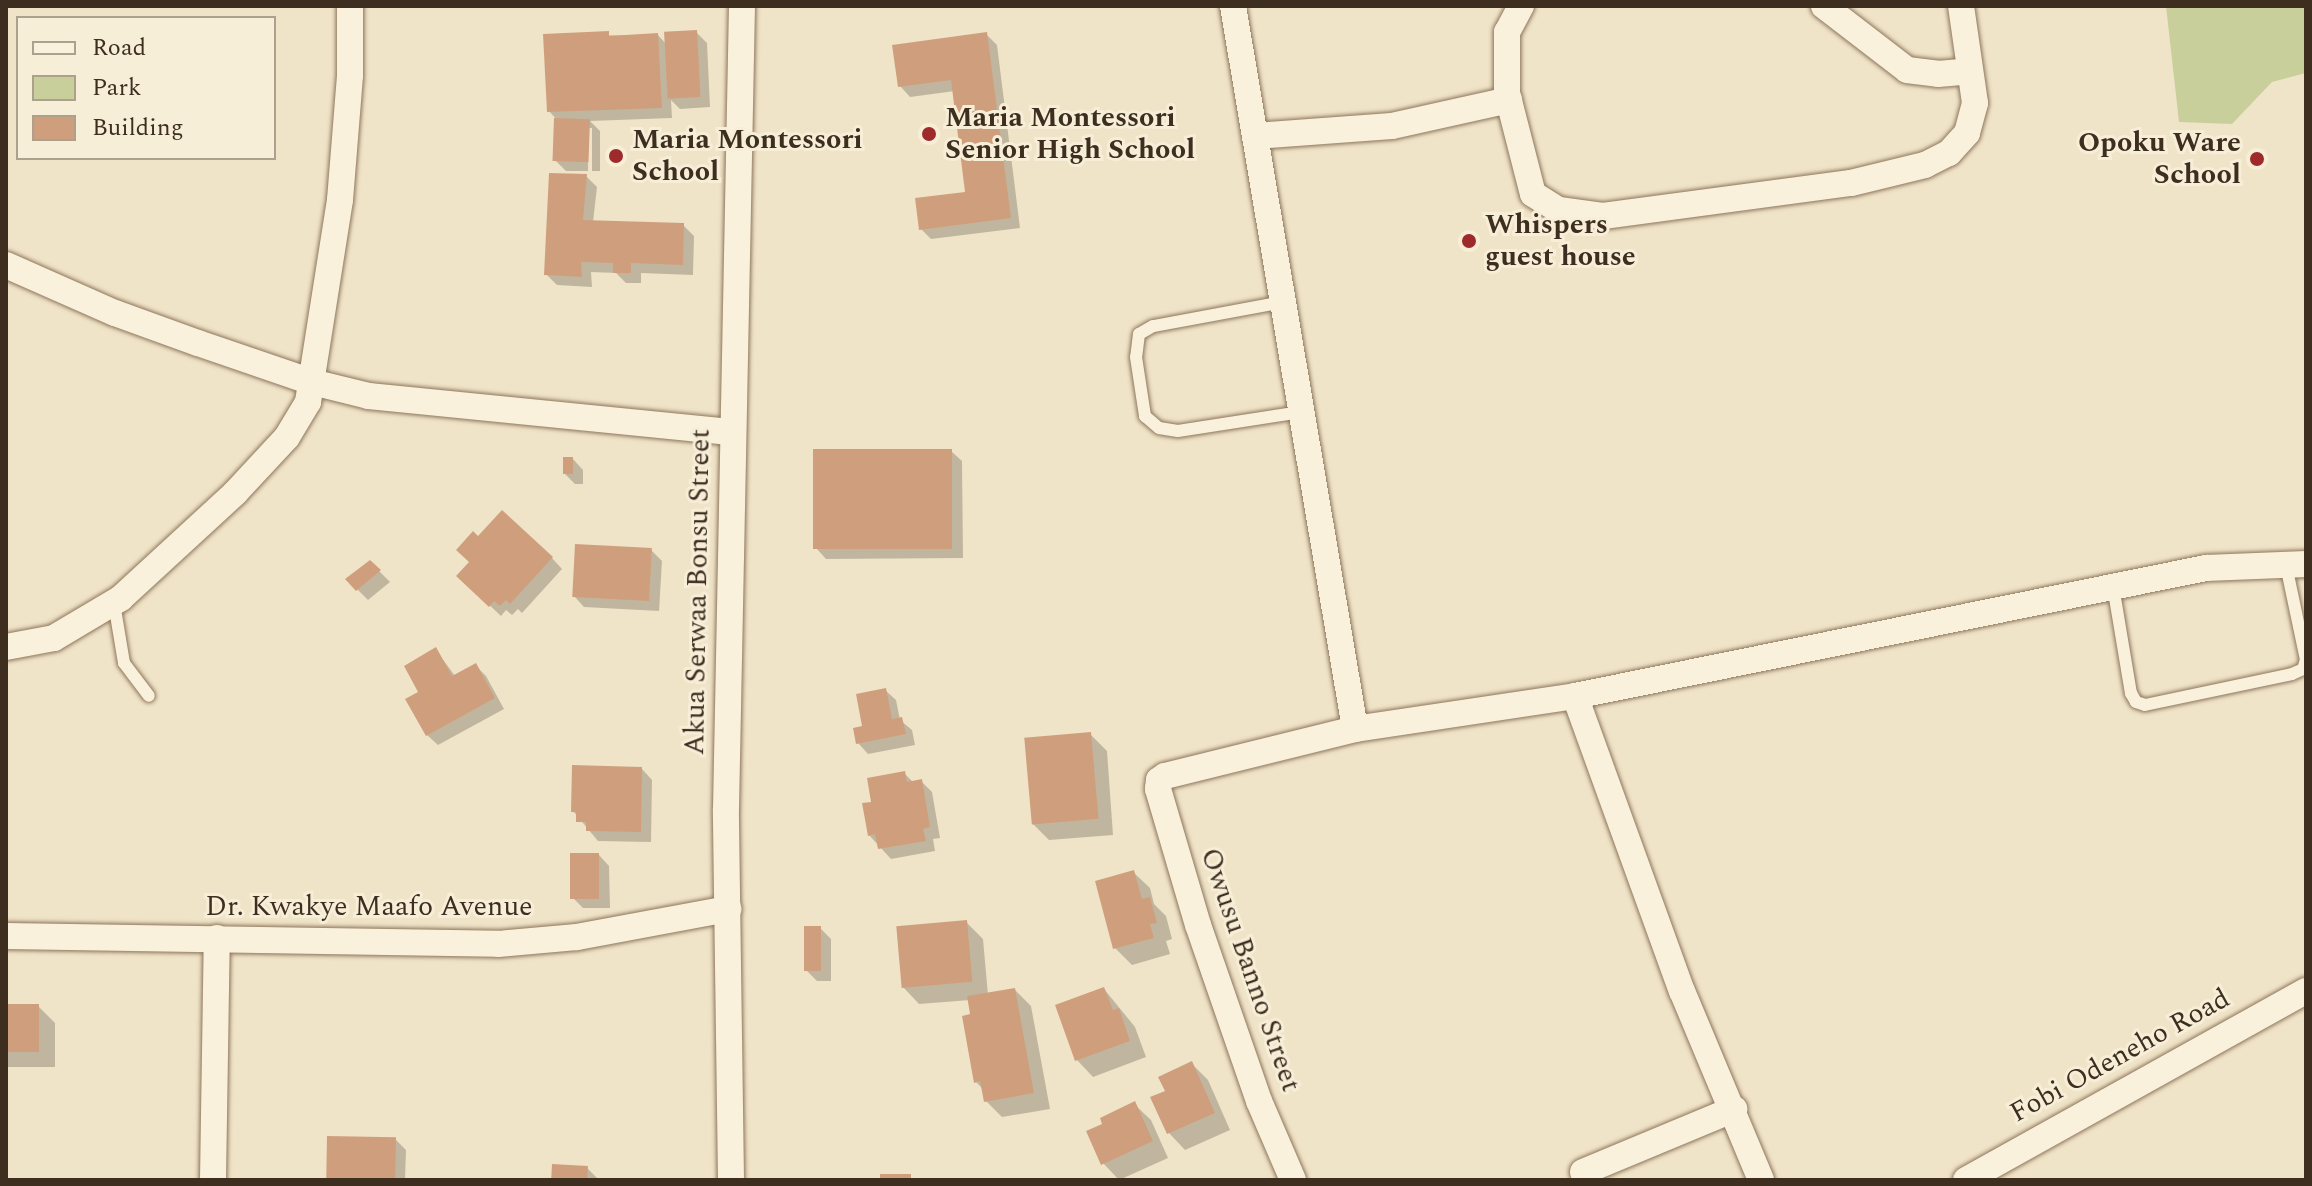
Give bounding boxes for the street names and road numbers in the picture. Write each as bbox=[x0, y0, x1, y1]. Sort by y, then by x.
street label: Akua Serwaa Bonsu Street bbox=[678, 429, 718, 755]
street label: Owusu Banno Street bbox=[1193, 844, 1307, 1096]
street label: Dr. Kwakye Maafo Avenue bbox=[205, 890, 533, 924]
street label: Fobi Odeneho Road bbox=[2004, 982, 2236, 1130]

